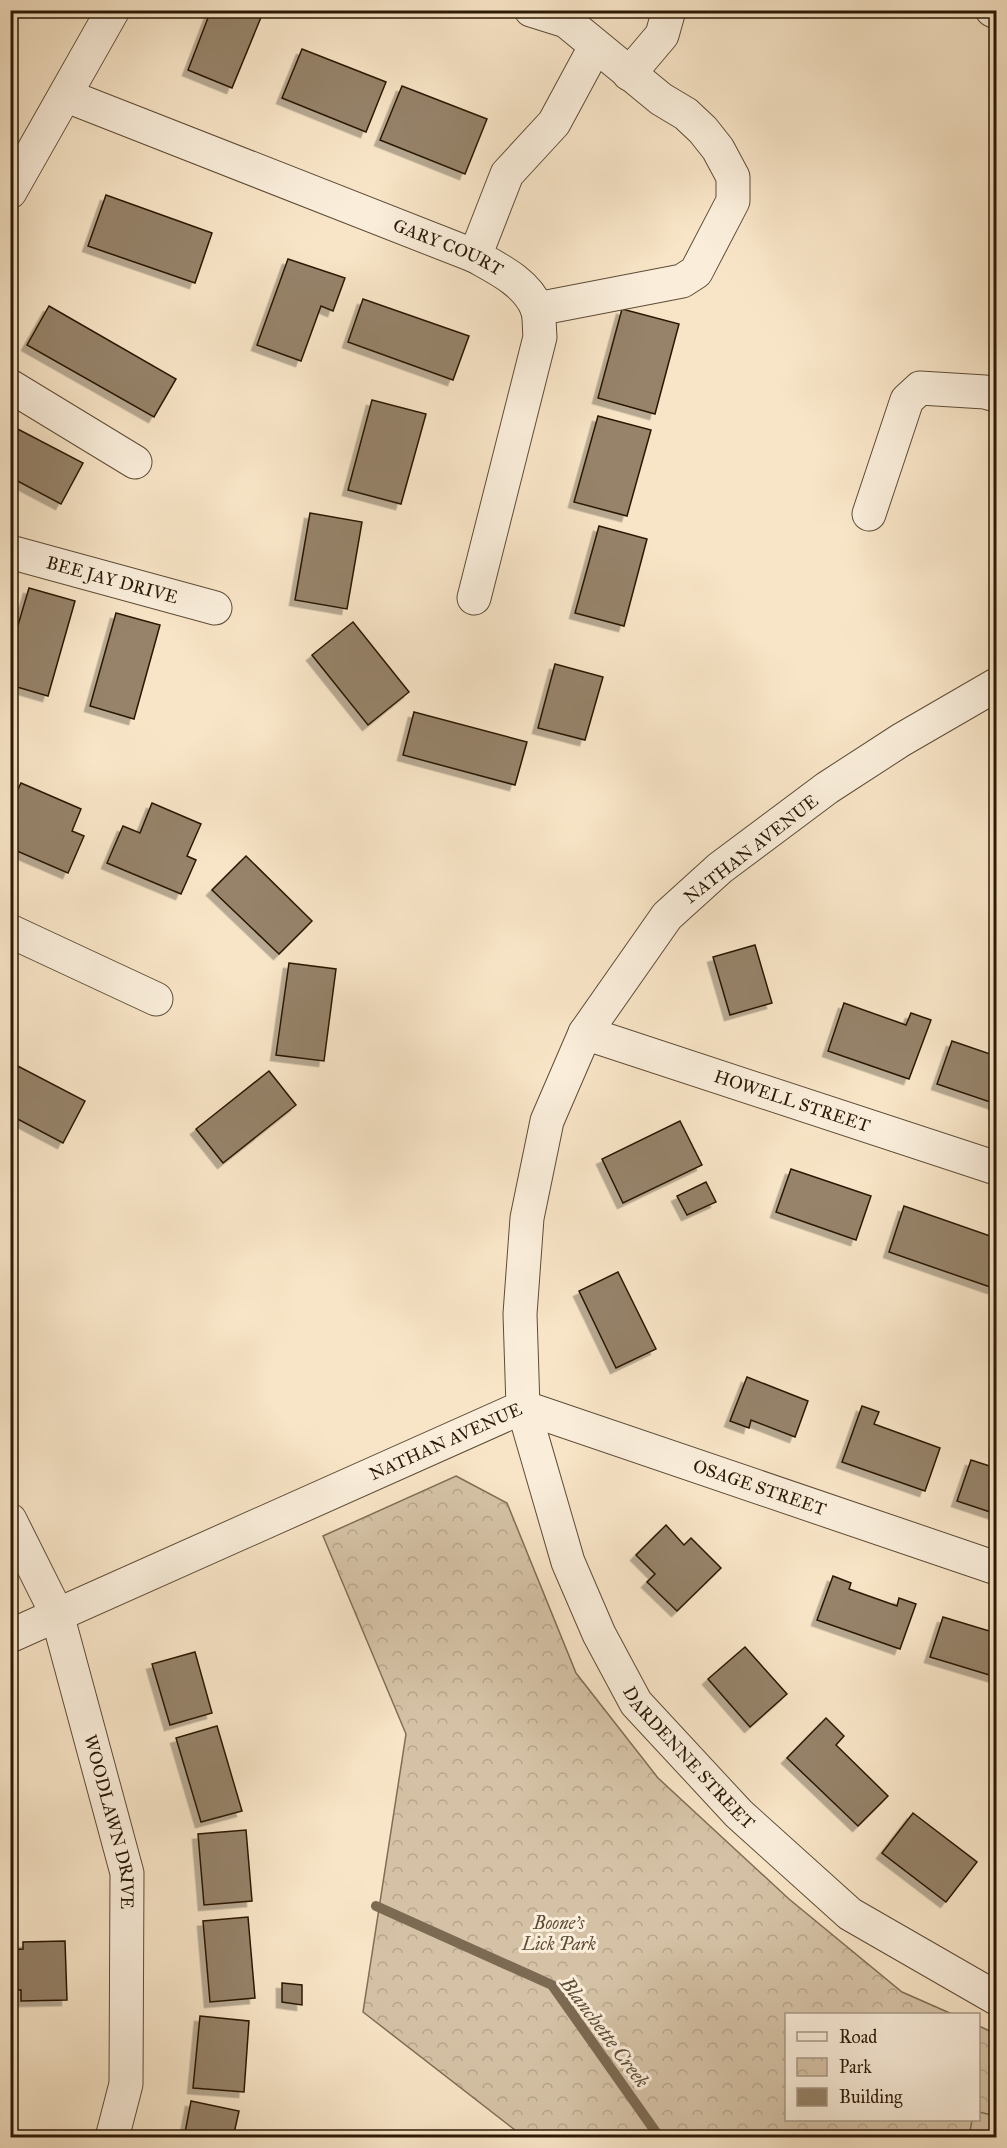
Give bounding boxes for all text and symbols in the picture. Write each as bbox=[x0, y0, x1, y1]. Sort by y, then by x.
street label: GARY COURT bbox=[390, 214, 507, 281]
street label: BEE JAY DRIVE bbox=[44, 551, 181, 608]
street label: NATHAN AVENUE bbox=[679, 790, 823, 908]
street label: HOWELL STREET bbox=[711, 1065, 873, 1137]
street label: NATHAN AVENUE bbox=[366, 1398, 525, 1485]
street label: OSAGE STREET bbox=[690, 1455, 829, 1520]
street label: DARDENNE STREET bbox=[618, 1682, 759, 1834]
street label: WOODLAWN DRIVE bbox=[79, 1732, 139, 1909]
park label: Boone's Lick Park bbox=[521, 1912, 596, 1955]
water label: Blanchette Creek bbox=[555, 1971, 655, 2092]
legend bbox=[785, 2013, 980, 2121]
text: Road bbox=[839, 2026, 877, 2048]
text: Park bbox=[839, 2056, 872, 2078]
text: Building bbox=[839, 2086, 903, 2109]

